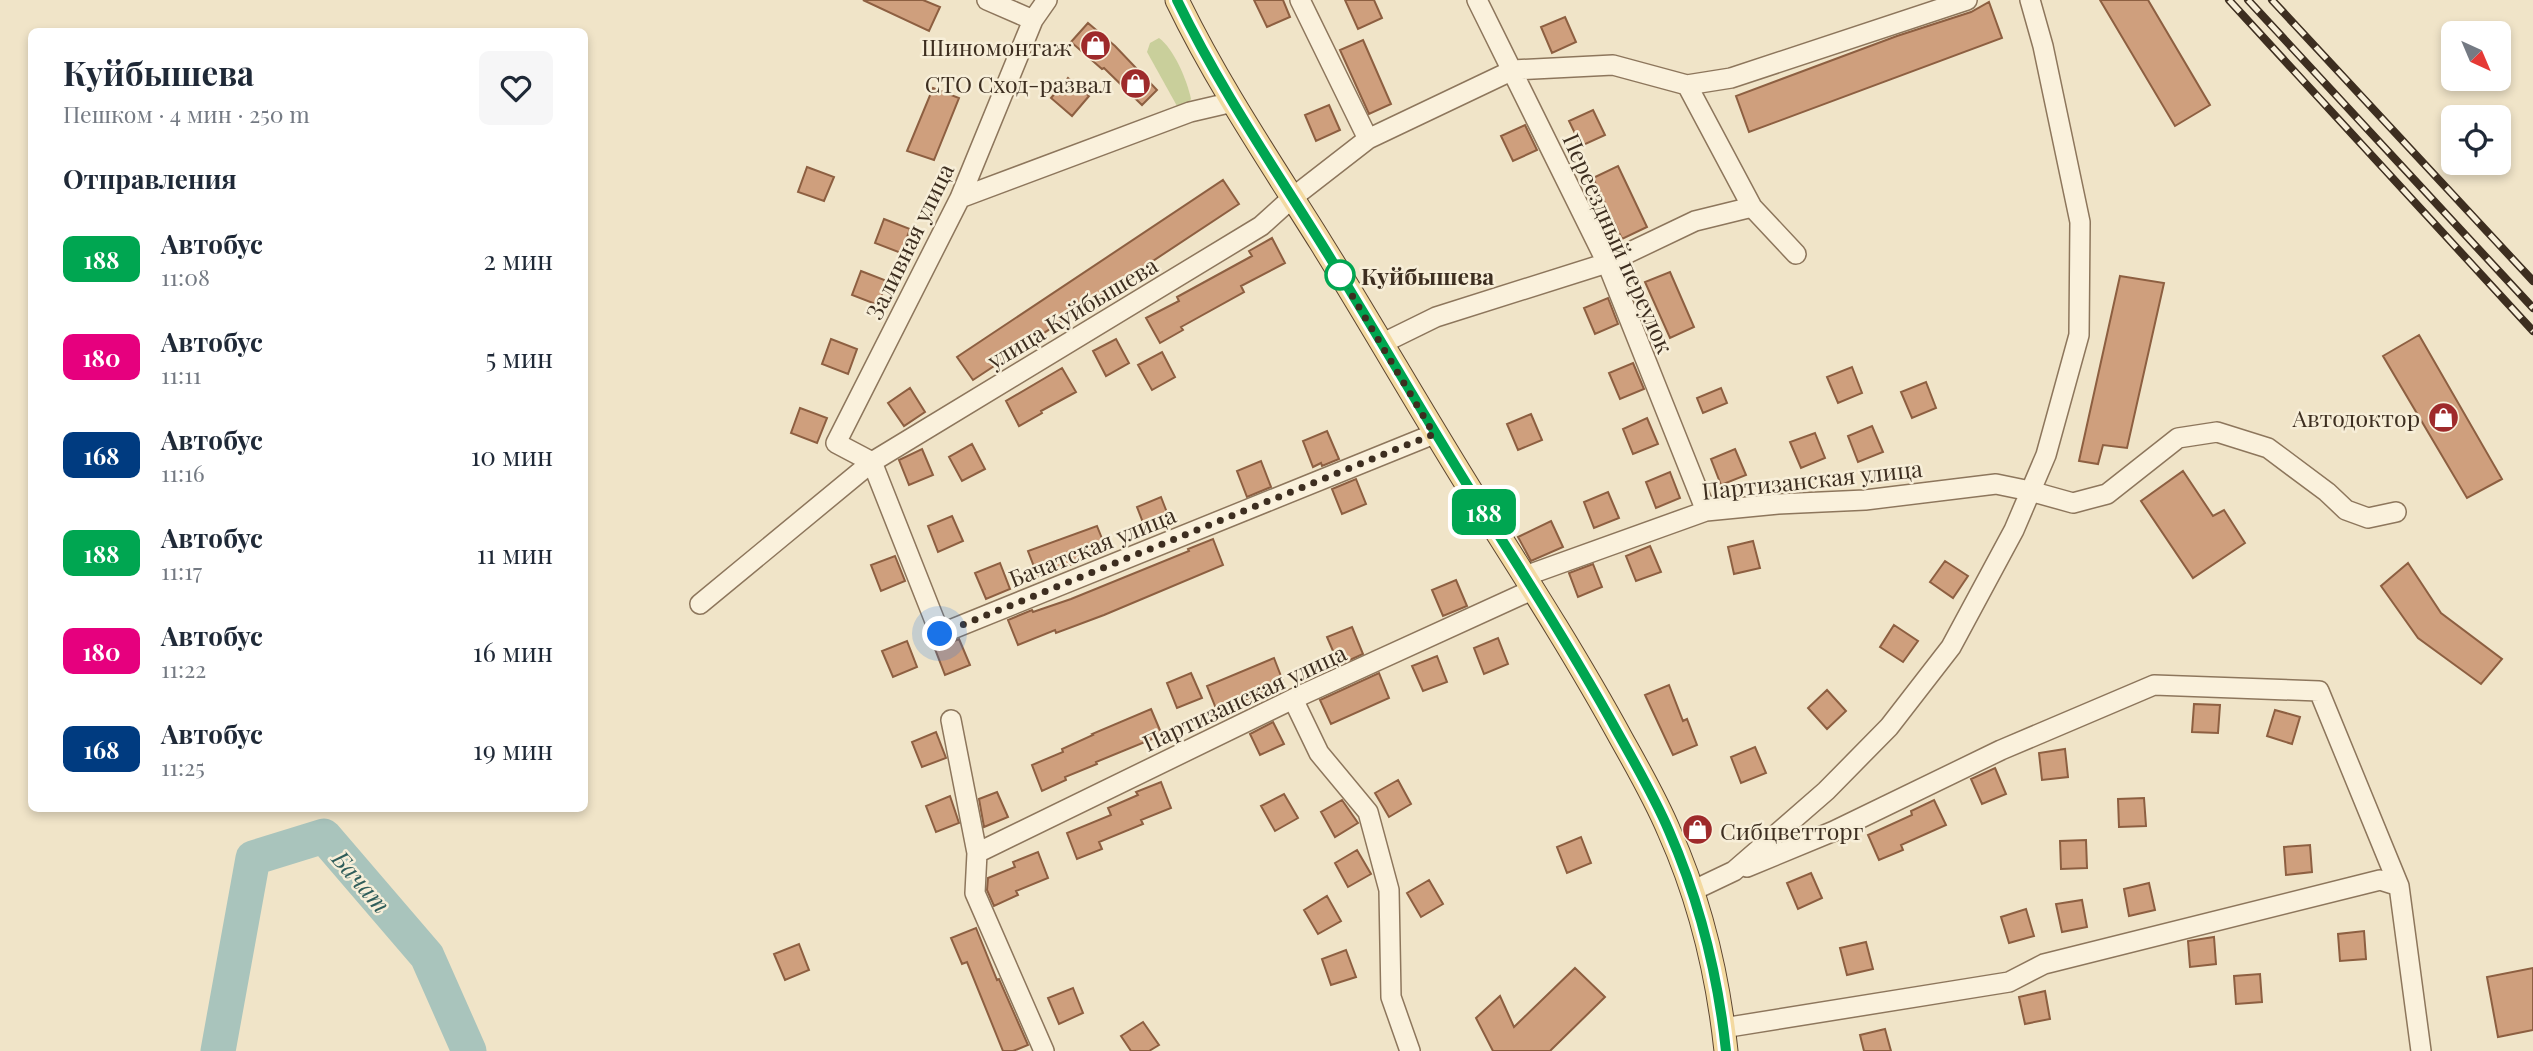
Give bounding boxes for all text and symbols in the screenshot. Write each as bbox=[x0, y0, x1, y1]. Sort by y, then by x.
north arrow bbox=[2441, 21, 2511, 91]
map controls bbox=[2441, 21, 2511, 175]
shop icon: Шиномонтаж bbox=[1078, 29, 1112, 63]
place label: Шиномонтаж bbox=[921, 31, 1072, 62]
text: Куйбышева bbox=[63, 50, 254, 94]
button: heart bbox=[479, 51, 553, 125]
shop icon: СТО Сход-развал bbox=[1118, 66, 1152, 100]
place label: СТО Сход-развал bbox=[925, 68, 1112, 99]
text: Пешком · 4 мин · 250 m bbox=[63, 98, 310, 129]
button: locate bbox=[2441, 105, 2511, 175]
street label: Переездный переулок bbox=[1556, 128, 1682, 358]
street label: Заливная улица bbox=[858, 157, 960, 324]
text: Отправления bbox=[63, 161, 237, 196]
text: Автобус bbox=[161, 226, 263, 261]
text: 2 мин bbox=[483, 242, 553, 277]
text: 188 bbox=[83, 243, 120, 275]
street label: улица Куйбышева bbox=[980, 249, 1163, 376]
marker: Куйбышева bbox=[1325, 260, 1355, 290]
place label: Куйбышева bbox=[1361, 260, 1494, 291]
text: 11:08 bbox=[161, 261, 210, 292]
text: Автобус bbox=[161, 324, 263, 359]
text: 5 мин bbox=[485, 340, 553, 375]
text: 180 bbox=[82, 341, 121, 373]
text: 11:11 bbox=[161, 359, 201, 390]
shop icon: Автодоктор bbox=[2426, 400, 2460, 434]
place label: Автодоктор bbox=[2291, 402, 2420, 433]
text: Автобус bbox=[161, 422, 263, 457]
text: 10 мин bbox=[471, 438, 553, 473]
text: 168 bbox=[83, 439, 120, 471]
street label: Партизанская улица bbox=[1700, 452, 1924, 506]
text: 11:16 bbox=[161, 457, 205, 488]
line badge: 188 bbox=[1444, 489, 1524, 535]
text: 188 bbox=[1466, 496, 1502, 528]
street label: Бачатская улица bbox=[1004, 498, 1181, 594]
text: Автобус bbox=[161, 520, 263, 555]
text: 11 мин bbox=[477, 536, 553, 571]
text: 188 bbox=[83, 537, 120, 569]
text: 11:17 bbox=[161, 555, 202, 586]
your location bbox=[922, 616, 957, 651]
text: Автобус bbox=[161, 618, 263, 653]
text: 16 мин bbox=[473, 634, 553, 669]
text: 180 bbox=[82, 635, 121, 667]
street label: Партизанская улица bbox=[1137, 636, 1351, 758]
text: 11:22 bbox=[161, 653, 206, 684]
text: Автобус bbox=[161, 716, 263, 751]
text: 19 мин bbox=[473, 732, 553, 767]
text: 168 bbox=[83, 733, 120, 765]
text: 11:25 bbox=[161, 751, 205, 782]
shop icon: Сибцветторг bbox=[1680, 813, 1714, 847]
place label: Сибцветторг bbox=[1720, 815, 1863, 846]
water label: Бачат bbox=[325, 842, 398, 919]

